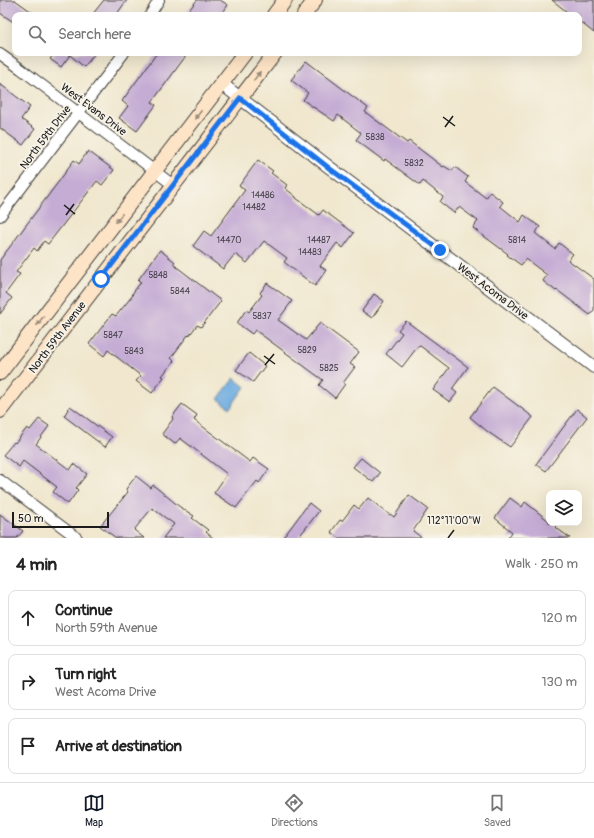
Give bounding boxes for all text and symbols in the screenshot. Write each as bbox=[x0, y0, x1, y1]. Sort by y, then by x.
search box bbox=[12, 12, 582, 56]
icon: search bbox=[26, 23, 48, 45]
text: Search here bbox=[58, 25, 131, 44]
one-way arrow bbox=[253, 71, 261, 82]
street label: West Evans Drive bbox=[58, 80, 130, 139]
street label: North 59th Drive bbox=[17, 102, 74, 172]
one-way arrow bbox=[194, 109, 202, 120]
house number: 5838 bbox=[366, 132, 385, 143]
house number: 5832 bbox=[404, 158, 424, 169]
house number: 14486 bbox=[251, 190, 275, 201]
house number: 14482 bbox=[242, 202, 266, 213]
one-way arrow bbox=[114, 212, 123, 223]
house number: 14470 bbox=[217, 235, 241, 246]
house number: 14487 bbox=[307, 235, 331, 246]
house number: 5814 bbox=[508, 235, 527, 246]
route end bbox=[431, 241, 449, 259]
house number: 14483 bbox=[298, 247, 322, 258]
street label: West Acoma Drive bbox=[455, 260, 531, 323]
route start bbox=[92, 270, 110, 288]
house number: 5848 bbox=[148, 270, 168, 281]
house number: 5844 bbox=[170, 286, 191, 297]
street label: North 59th Avenue bbox=[26, 298, 89, 376]
house number: 5837 bbox=[252, 311, 272, 322]
one-way arrow bbox=[36, 316, 44, 326]
house number: 5847 bbox=[103, 330, 123, 341]
house number: 5829 bbox=[297, 345, 317, 356]
house number: 5843 bbox=[124, 346, 144, 357]
house number: 5825 bbox=[319, 363, 339, 374]
map controls bbox=[546, 490, 582, 526]
button: layers bbox=[546, 490, 582, 526]
scale bar bbox=[12, 510, 109, 529]
text: 50 m bbox=[18, 512, 44, 525]
text: 112°11'00"W bbox=[427, 515, 481, 527]
text: 4 min bbox=[16, 554, 57, 575]
text: Walk · 250 m bbox=[505, 556, 578, 572]
text: Continue bbox=[55, 601, 113, 620]
icon: ahead bbox=[17, 607, 39, 629]
text: 120 m bbox=[541, 610, 577, 626]
text: North 59th Avenue bbox=[55, 620, 157, 636]
text: Turn right bbox=[55, 665, 116, 684]
icon: right bbox=[17, 671, 39, 693]
text: 130 m bbox=[541, 674, 577, 690]
text: West Acoma Drive bbox=[55, 684, 156, 700]
icon: arrive bbox=[17, 735, 39, 757]
text: Arrive at destination bbox=[55, 737, 182, 756]
tab: Map bbox=[83, 792, 105, 829]
tab: Directions bbox=[271, 792, 318, 829]
tab: Saved bbox=[484, 792, 511, 829]

